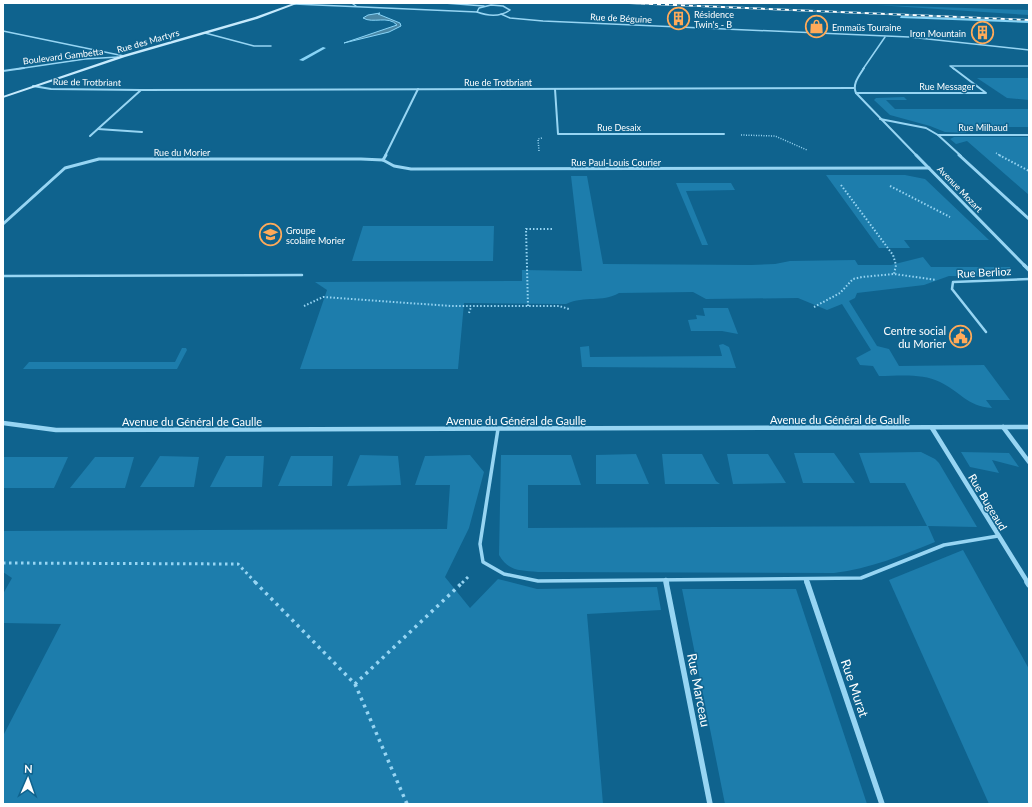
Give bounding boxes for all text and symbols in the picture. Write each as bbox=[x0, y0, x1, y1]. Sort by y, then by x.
building icon: Résidence Twin's - B bbox=[666, 6, 692, 32]
place label: Résidence Twin's - B bbox=[694, 9, 734, 30]
street label: Rue de Béguine bbox=[590, 11, 652, 25]
shop icon: Emmaüs Touraine bbox=[803, 14, 829, 40]
building icon: Iron Mountain bbox=[969, 20, 995, 46]
place label: Emmaüs Touraine bbox=[832, 22, 901, 33]
street label: Rue des Martyrs bbox=[115, 27, 181, 55]
place label: Iron Mountain bbox=[910, 28, 966, 39]
street label: Boulevard Gambetta bbox=[22, 46, 104, 66]
street label: Rue de Trotbriant bbox=[53, 76, 122, 88]
street label: Rue de Trotbriant bbox=[464, 77, 533, 88]
street label: Rue Messager bbox=[919, 81, 975, 92]
street label: Rue Desaix bbox=[597, 122, 642, 133]
street label: Rue Milhaud bbox=[958, 122, 1008, 133]
street label: Rue du Morier bbox=[154, 147, 211, 158]
street label: Rue Paul-Louis Courier bbox=[571, 157, 662, 168]
street label: Avenue Mozart bbox=[935, 163, 985, 215]
school or university icon: Groupe scolaire Morier bbox=[258, 222, 284, 248]
place label: Groupe scolaire Morier bbox=[286, 225, 346, 246]
street label: Rue Berlioz bbox=[956, 264, 1012, 280]
public building icon: Centre social du Morier bbox=[948, 323, 974, 349]
place label: Centre social du Morier bbox=[884, 324, 946, 350]
street label: Avenue du Général de Gaulle bbox=[770, 413, 910, 426]
street label: Avenue du Général de Gaulle bbox=[446, 414, 586, 427]
street label: Avenue du Général de Gaulle bbox=[122, 415, 262, 428]
street label: Rue Bugeaud bbox=[966, 471, 1010, 533]
street label: Rue Marceau bbox=[684, 652, 714, 728]
street label: Rue Murat bbox=[838, 657, 872, 719]
north arrow bbox=[8, 759, 48, 799]
text: N bbox=[24, 762, 33, 775]

